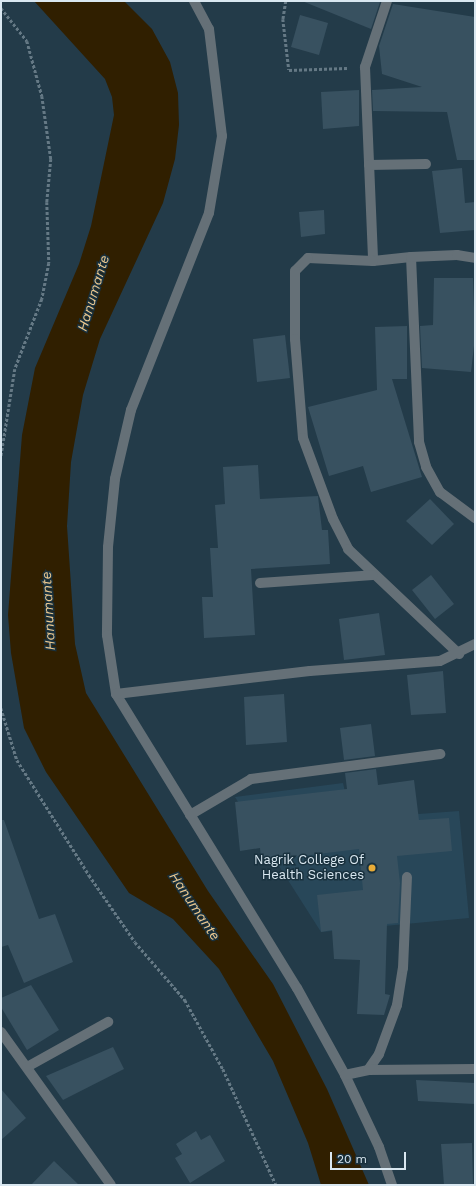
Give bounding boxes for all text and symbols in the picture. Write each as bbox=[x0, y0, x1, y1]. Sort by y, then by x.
water label: Hanumante bbox=[73, 253, 113, 333]
water label: Hanumante bbox=[38, 571, 58, 651]
place label: Nagrik College Of Health Sciences bbox=[254, 853, 364, 884]
marker: Nagrik College Of Health Sciences bbox=[367, 863, 377, 873]
water label: Hanumante bbox=[166, 869, 224, 943]
scale bar bbox=[332, 1144, 408, 1170]
text: 20 m bbox=[337, 1152, 367, 1166]

